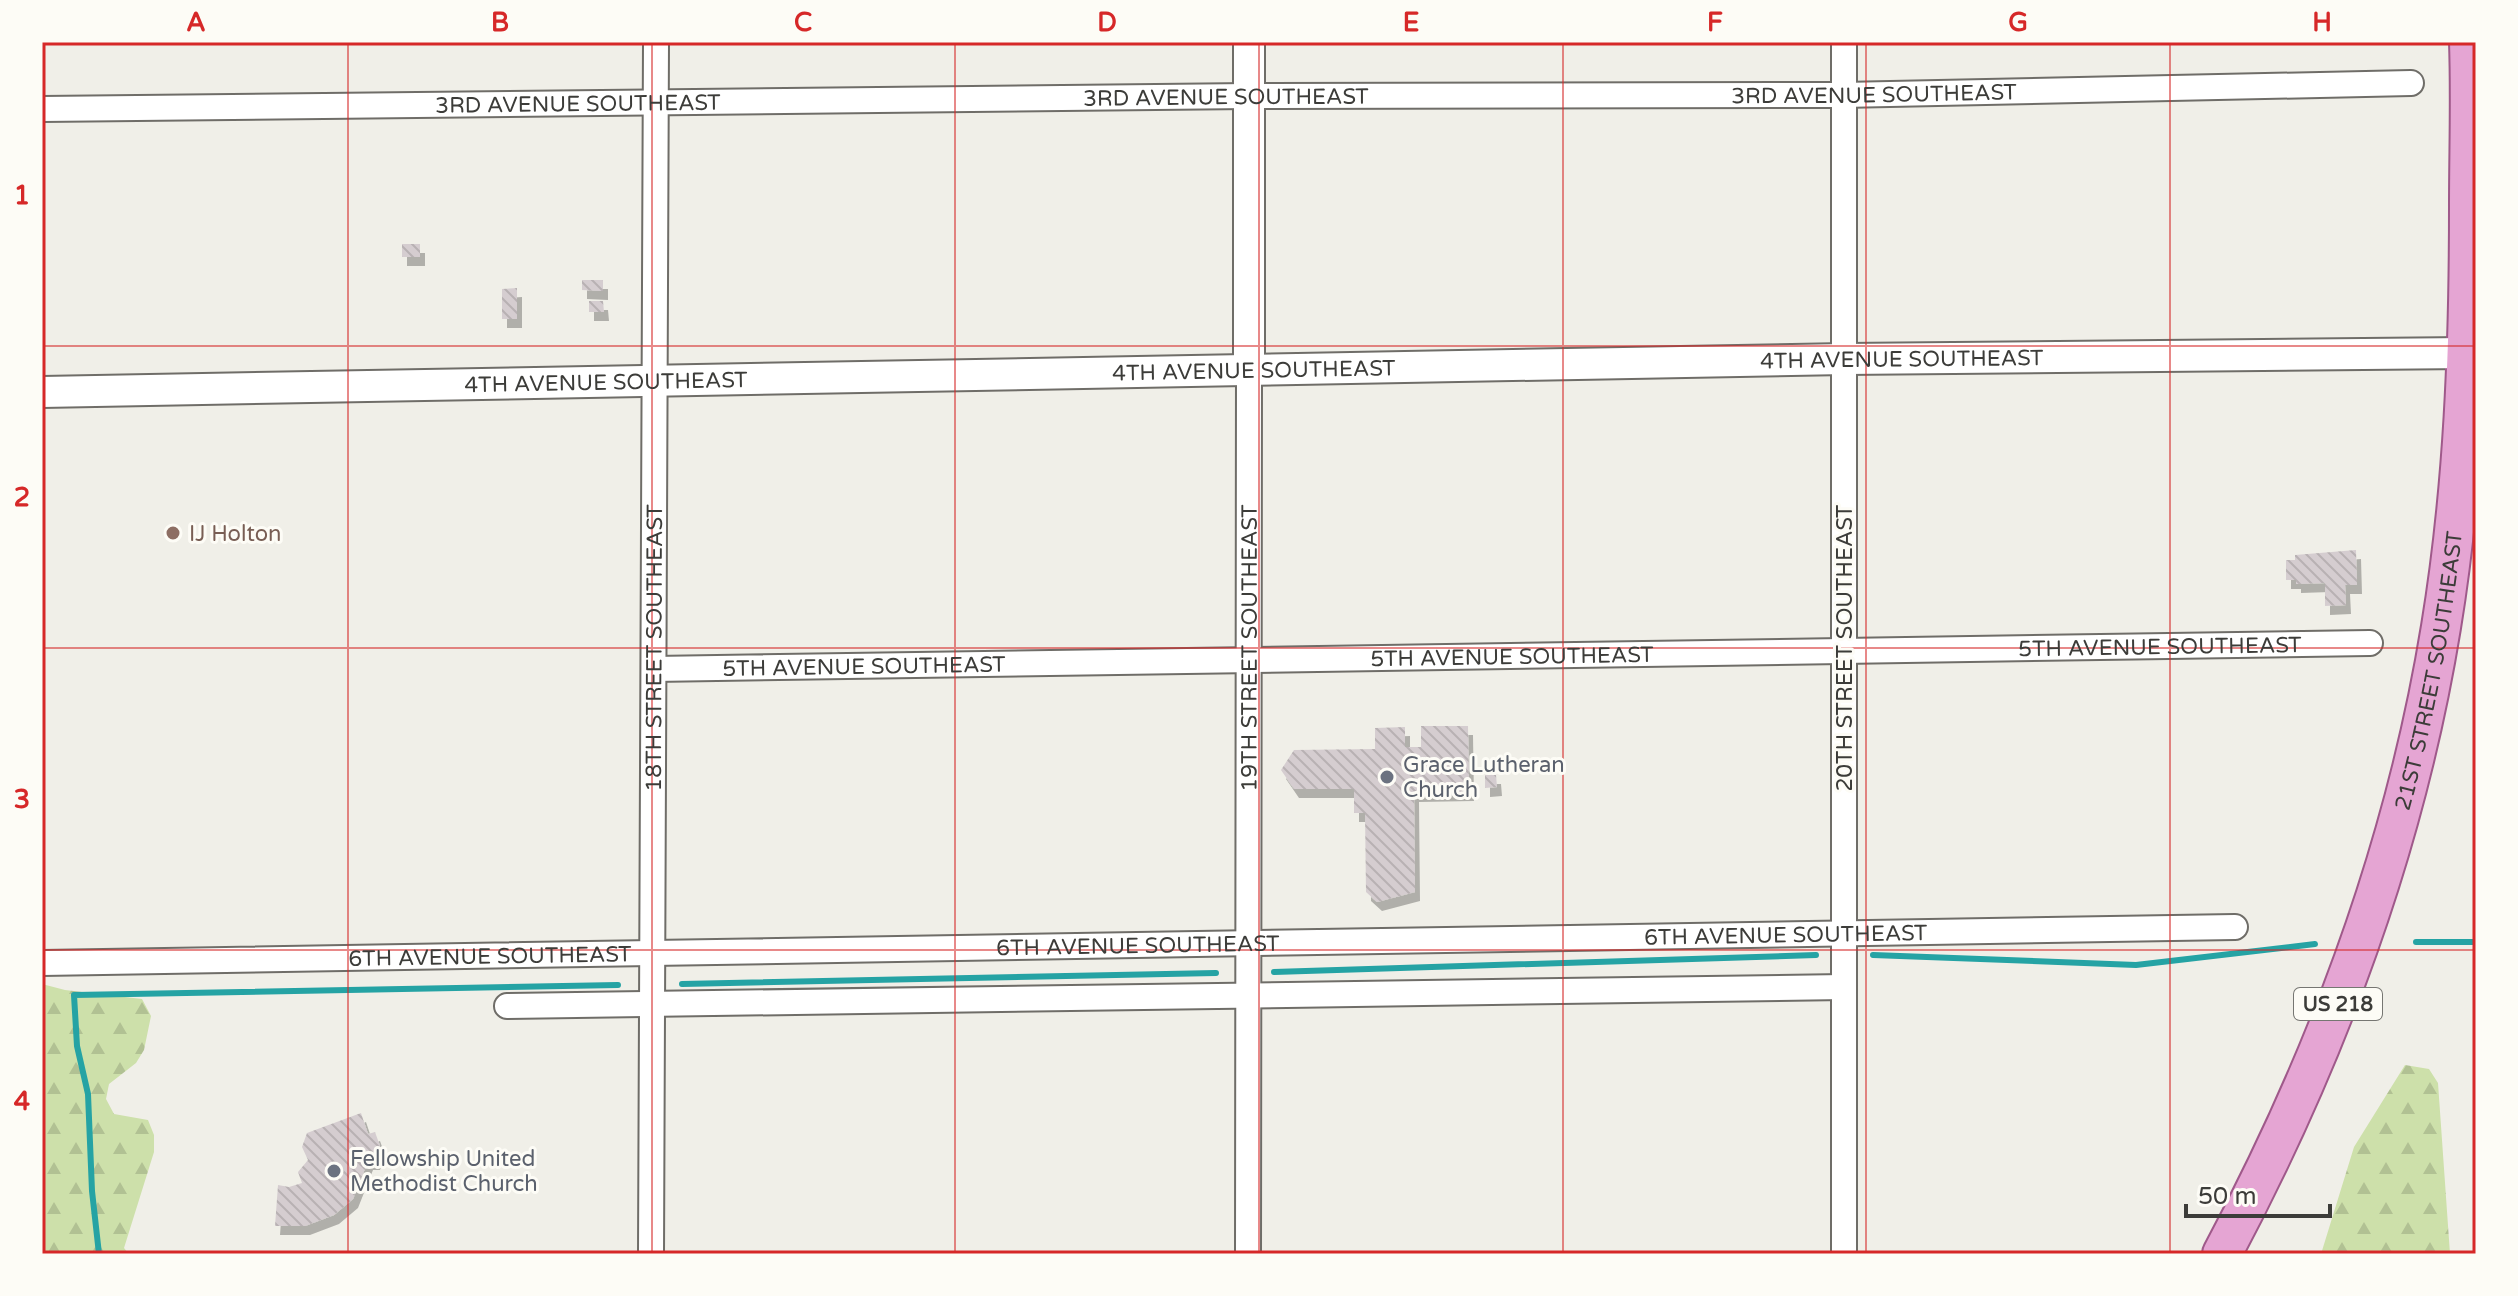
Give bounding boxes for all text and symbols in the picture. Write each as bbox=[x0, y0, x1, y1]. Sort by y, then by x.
text: A bbox=[186, 7, 206, 38]
text: B bbox=[491, 7, 509, 38]
text: C bbox=[794, 7, 812, 38]
text: D bbox=[1097, 7, 1117, 38]
text: E bbox=[1403, 7, 1419, 38]
text: F bbox=[1707, 7, 1723, 38]
text: G bbox=[2008, 7, 2028, 38]
text: H bbox=[2312, 7, 2332, 38]
street label: 3RD AVENUE SOUTHEAST bbox=[1731, 79, 2018, 109]
street label: 3RD AVENUE SOUTHEAST bbox=[1083, 84, 1369, 112]
street label: 3RD AVENUE SOUTHEAST bbox=[435, 90, 721, 119]
text: 1 bbox=[14, 180, 30, 211]
street label: 4TH AVENUE SOUTHEAST bbox=[1760, 345, 2044, 375]
street label: 4TH AVENUE SOUTHEAST bbox=[1112, 355, 1396, 386]
street label: 4TH AVENUE SOUTHEAST bbox=[464, 367, 748, 398]
text: 2 bbox=[14, 482, 30, 513]
street label: 18TH STREET SOUTHEAST bbox=[641, 504, 668, 792]
street label: 19TH STREET SOUTHEAST bbox=[1237, 504, 1263, 792]
street label: 20TH STREET SOUTHEAST bbox=[1832, 504, 1858, 792]
place label: IJ Holton bbox=[189, 521, 281, 547]
marker: IJ Holton bbox=[164, 524, 182, 542]
street label: 21ST STREET SOUTHEAST bbox=[2390, 529, 2468, 813]
street label: 5TH AVENUE SOUTHEAST bbox=[2018, 632, 2302, 662]
street label: 5TH AVENUE SOUTHEAST bbox=[1370, 642, 1654, 672]
street label: 5TH AVENUE SOUTHEAST bbox=[722, 652, 1006, 682]
place label: Grace Lutheran Church bbox=[1403, 752, 1565, 803]
marker: Grace Lutheran Church bbox=[1378, 768, 1396, 786]
text: 3 bbox=[14, 784, 30, 815]
street label: 6TH AVENUE SOUTHEAST bbox=[1644, 920, 1928, 951]
street label: 6TH AVENUE SOUTHEAST bbox=[996, 931, 1280, 961]
street label: 6TH AVENUE SOUTHEAST bbox=[348, 941, 632, 972]
road number: US 218 bbox=[2294, 988, 2382, 1020]
text: 4 bbox=[14, 1086, 30, 1117]
place label: Fellowship United Methodist Church bbox=[350, 1146, 538, 1197]
marker: Fellowship United Methodist Church bbox=[325, 1162, 343, 1180]
scale bar bbox=[2186, 1168, 2330, 1218]
text: 50 m bbox=[2198, 1182, 2256, 1211]

